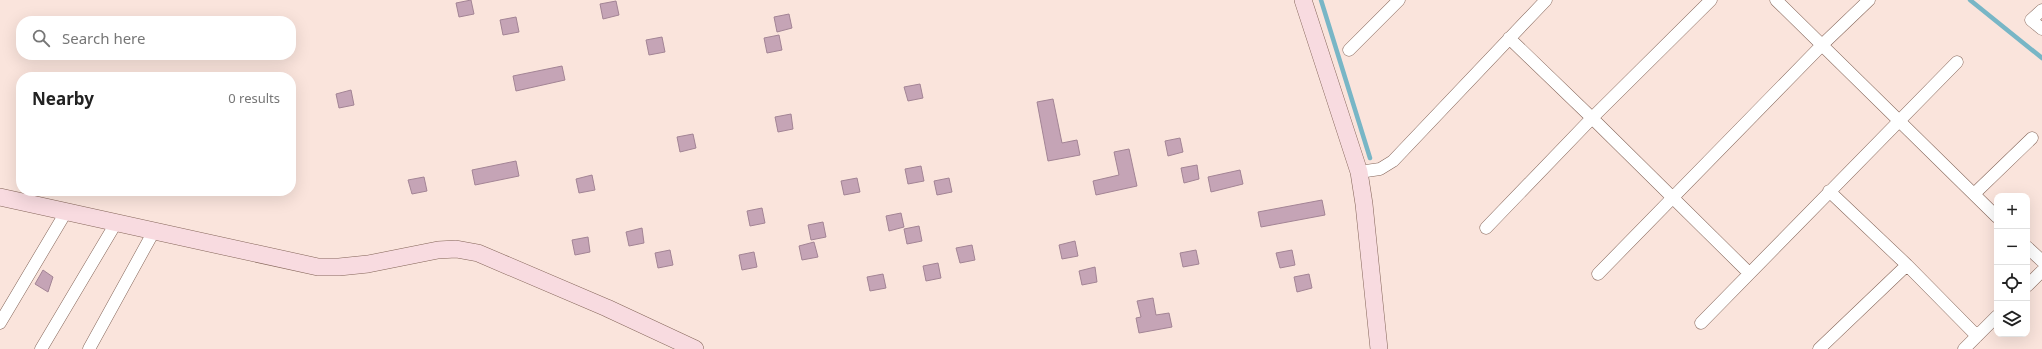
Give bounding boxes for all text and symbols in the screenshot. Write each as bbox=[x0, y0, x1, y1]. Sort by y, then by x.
search box bbox=[16, 16, 296, 60]
icon: search bbox=[30, 27, 52, 49]
text: Search here bbox=[62, 28, 145, 48]
text: Nearby bbox=[32, 87, 94, 110]
text: 0 results bbox=[228, 89, 280, 107]
map controls bbox=[1994, 193, 2030, 337]
button: + bbox=[1994, 193, 2030, 229]
button: − bbox=[1994, 229, 2030, 265]
button: locate bbox=[1994, 265, 2030, 301]
button: layers bbox=[1994, 301, 2030, 337]

